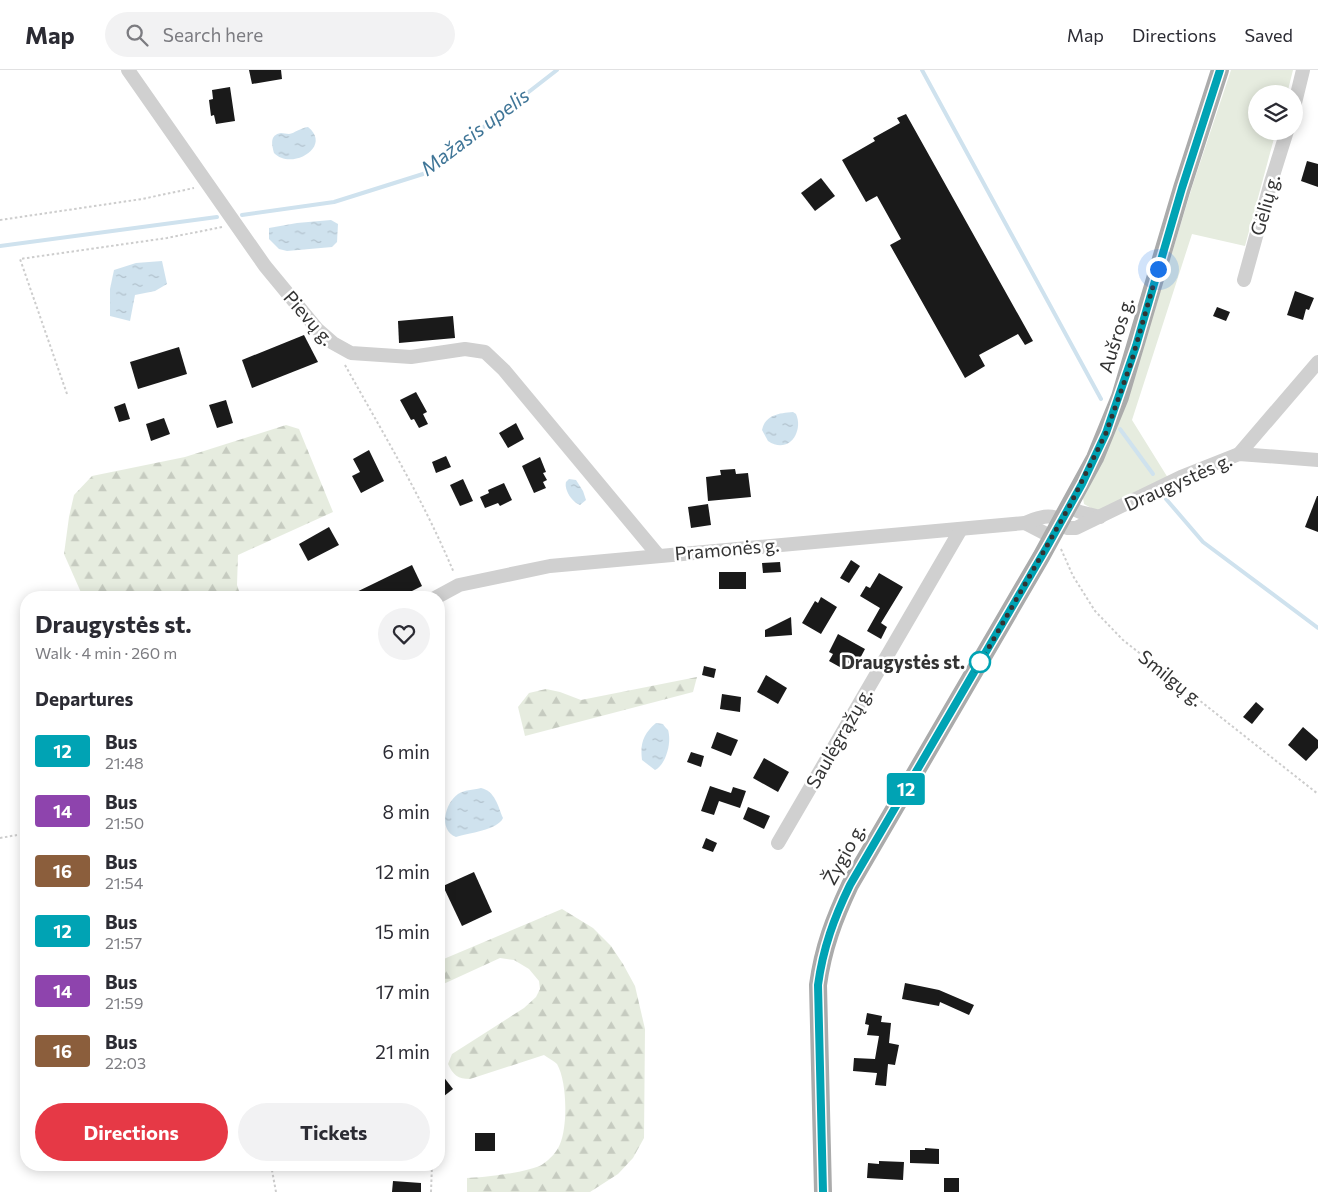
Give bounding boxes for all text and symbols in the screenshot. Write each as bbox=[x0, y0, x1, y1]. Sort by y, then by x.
search box bbox=[105, 12, 455, 57]
text: Map bbox=[25, 20, 75, 49]
icon: search bbox=[123, 21, 151, 49]
text: Search here bbox=[163, 23, 263, 46]
text: Map bbox=[1067, 24, 1104, 46]
text: Directions bbox=[1132, 24, 1216, 46]
text: Saved bbox=[1244, 24, 1293, 46]
water label: Mažasis upelis bbox=[415, 83, 533, 180]
map controls bbox=[1248, 85, 1303, 140]
button: layers bbox=[1248, 85, 1303, 140]
street label: Gėlių g. bbox=[1245, 172, 1284, 238]
your location bbox=[1146, 257, 1171, 282]
street label: Pievų g. bbox=[279, 285, 340, 350]
street label: Aušros g. bbox=[1093, 294, 1138, 375]
street label: Draugystės g. bbox=[1120, 448, 1235, 515]
street label: Pramonės g. bbox=[674, 532, 780, 565]
button: heart bbox=[378, 608, 430, 660]
text: Draugystės st. bbox=[35, 609, 192, 638]
text: Walk · 4 min · 260 m bbox=[35, 643, 177, 662]
street label: Smilgų g. bbox=[1134, 645, 1208, 711]
place label: Draugystės st. bbox=[841, 650, 965, 673]
marker: Draugystės st. bbox=[969, 651, 991, 673]
street label: Saulėgrąžų g. bbox=[800, 683, 877, 792]
text: Departures bbox=[35, 687, 133, 710]
text: Bus bbox=[105, 730, 137, 753]
text: 12 bbox=[53, 740, 72, 762]
text: 6 min bbox=[382, 740, 430, 763]
text: 21:48 bbox=[105, 753, 144, 772]
line badge: 12 bbox=[884, 773, 928, 805]
text: 12 bbox=[897, 778, 915, 800]
text: Bus bbox=[105, 790, 137, 813]
text: 14 bbox=[53, 800, 72, 822]
text: 8 min bbox=[382, 800, 430, 823]
text: 21:50 bbox=[105, 813, 144, 832]
street label: Žygio g. bbox=[817, 819, 870, 888]
text: Bus bbox=[105, 850, 137, 873]
text: 16 bbox=[53, 860, 72, 882]
text: 12 min bbox=[375, 860, 430, 883]
text: 21:54 bbox=[105, 873, 143, 892]
text: Bus bbox=[105, 910, 137, 933]
text: 12 bbox=[53, 920, 72, 942]
text: 15 min bbox=[375, 920, 430, 943]
text: 21:57 bbox=[105, 933, 142, 952]
text: Bus bbox=[105, 970, 137, 993]
text: 14 bbox=[53, 980, 72, 1002]
text: 17 min bbox=[376, 980, 430, 1003]
text: 21:59 bbox=[105, 993, 143, 1012]
text: Bus bbox=[105, 1030, 137, 1053]
text: 16 bbox=[53, 1040, 72, 1062]
text: 21 min bbox=[375, 1040, 430, 1063]
text: 22:03 bbox=[105, 1053, 146, 1072]
button: Directions bbox=[35, 1103, 228, 1161]
button: Tickets bbox=[238, 1103, 430, 1161]

